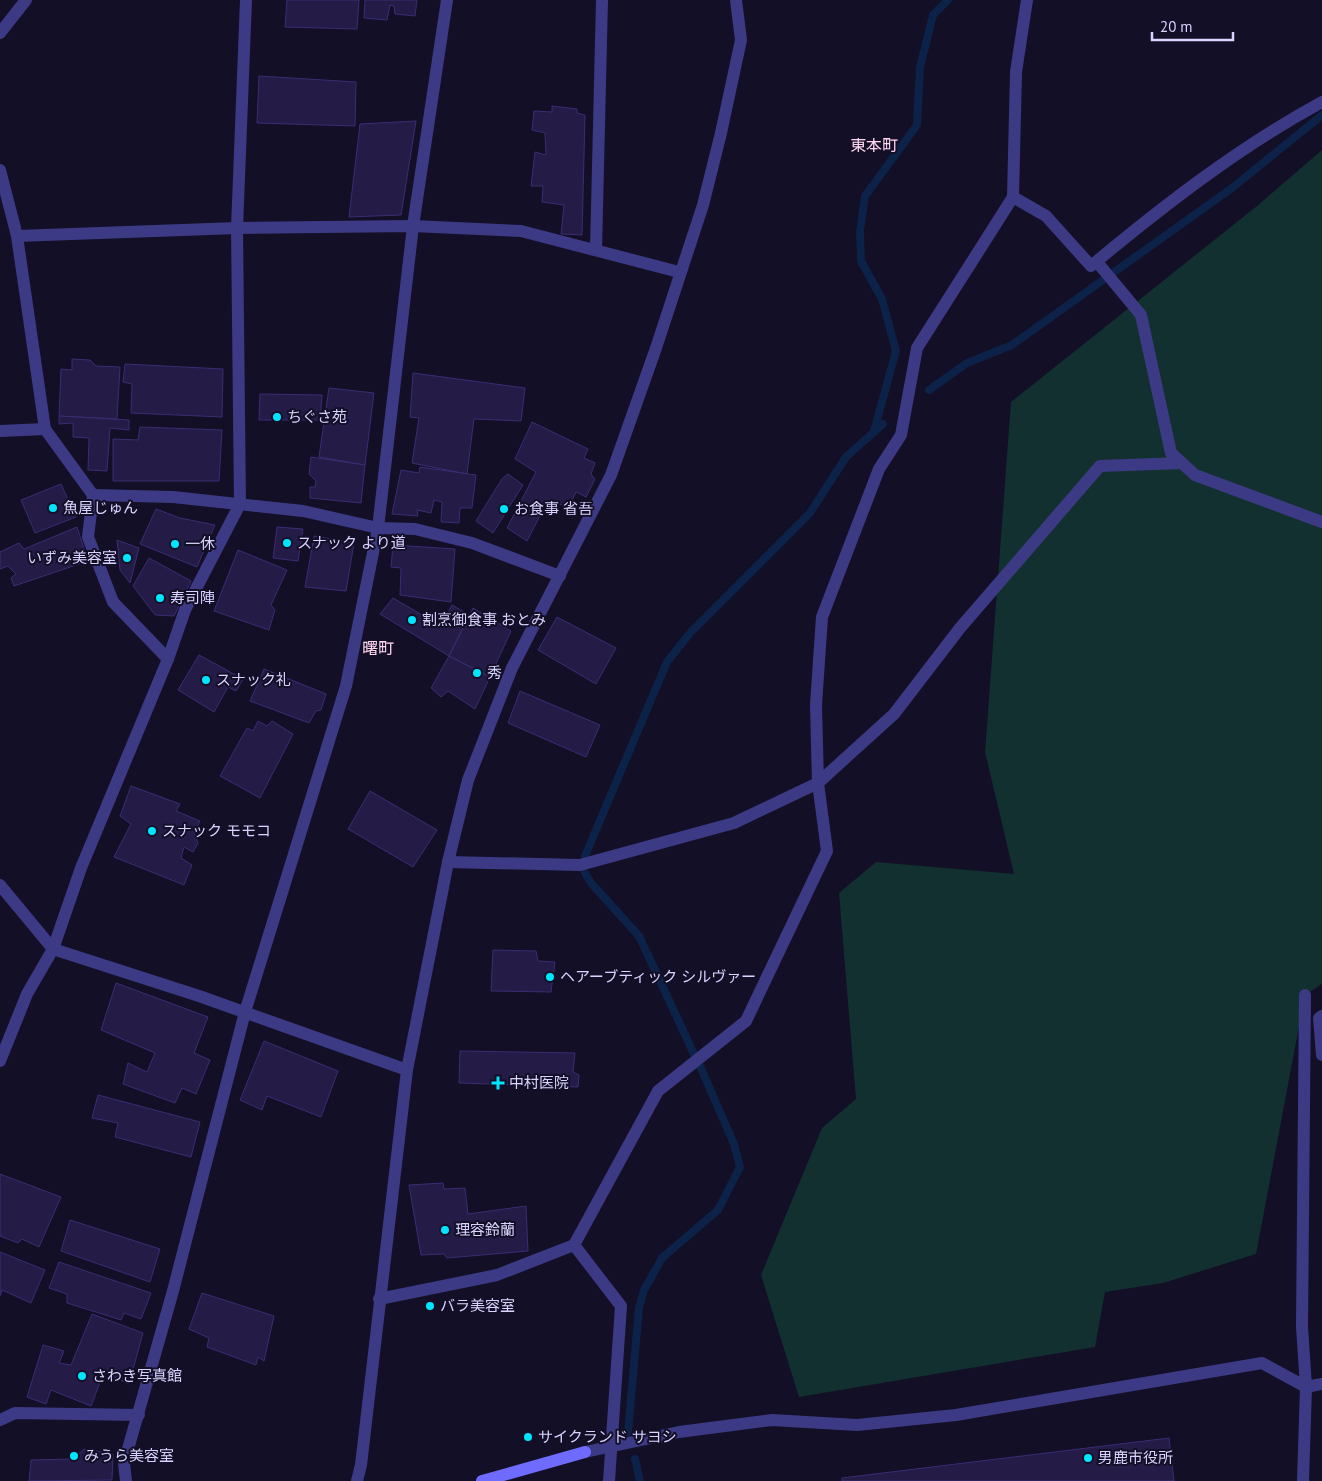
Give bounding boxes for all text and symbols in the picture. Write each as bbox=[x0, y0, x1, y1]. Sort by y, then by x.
scale bar bbox=[1152, 10, 1233, 42]
text: 20 m bbox=[1160, 17, 1193, 36]
district label: 東本町 bbox=[850, 135, 898, 155]
place label: ちぐさ苑 bbox=[287, 407, 347, 426]
marker: ちぐさ苑 bbox=[271, 411, 283, 423]
place label: 魚屋じゅん bbox=[63, 498, 138, 517]
place label: お食事 省吾 bbox=[514, 499, 593, 518]
marker: 魚屋じゅん bbox=[47, 502, 59, 514]
marker: お食事 省吾 bbox=[498, 503, 510, 515]
place label: スナック より道 bbox=[297, 533, 406, 552]
place label: 一休 bbox=[185, 534, 215, 553]
marker: スナック より道 bbox=[281, 537, 293, 549]
marker: 一休 bbox=[169, 538, 181, 550]
place label: いずみ美容室 bbox=[27, 548, 117, 567]
marker: いずみ美容室 bbox=[121, 552, 133, 564]
place label: 寿司陣 bbox=[170, 588, 215, 607]
marker: 寿司陣 bbox=[154, 592, 166, 604]
place label: 割烹御食事 おとみ bbox=[422, 610, 546, 629]
marker: 割烹御食事 おとみ bbox=[406, 614, 418, 626]
district label: 曙町 bbox=[362, 638, 394, 658]
place label: 秀 bbox=[487, 663, 502, 682]
marker: 秀 bbox=[471, 667, 483, 679]
place label: スナック礼 bbox=[216, 670, 291, 689]
marker: スナック礼 bbox=[200, 674, 212, 686]
place label: スナック モモコ bbox=[162, 821, 271, 840]
marker: スナック モモコ bbox=[146, 825, 158, 837]
place label: ヘアーブティック シルヴァー bbox=[560, 967, 756, 986]
marker: ヘアーブティック シルヴァー bbox=[544, 971, 556, 983]
place label: 中村医院 bbox=[509, 1073, 569, 1092]
marker: 中村医院 bbox=[491, 1076, 505, 1090]
place label: 理容鈴蘭 bbox=[455, 1220, 515, 1239]
marker: 理容鈴蘭 bbox=[439, 1224, 451, 1236]
place label: バラ美容室 bbox=[440, 1296, 515, 1315]
marker: バラ美容室 bbox=[424, 1300, 436, 1312]
place label: さわき写真館 bbox=[92, 1366, 182, 1385]
marker: さわき写真館 bbox=[76, 1370, 88, 1382]
place label: サイクランド サヨシ bbox=[538, 1427, 677, 1446]
marker: サイクランド サヨシ bbox=[522, 1431, 534, 1443]
place label: みうら美容室 bbox=[84, 1446, 174, 1465]
place label: 男鹿市役所 bbox=[1098, 1448, 1173, 1467]
marker: みうら美容室 bbox=[68, 1450, 80, 1462]
marker: 男鹿市役所 bbox=[1082, 1452, 1094, 1464]

